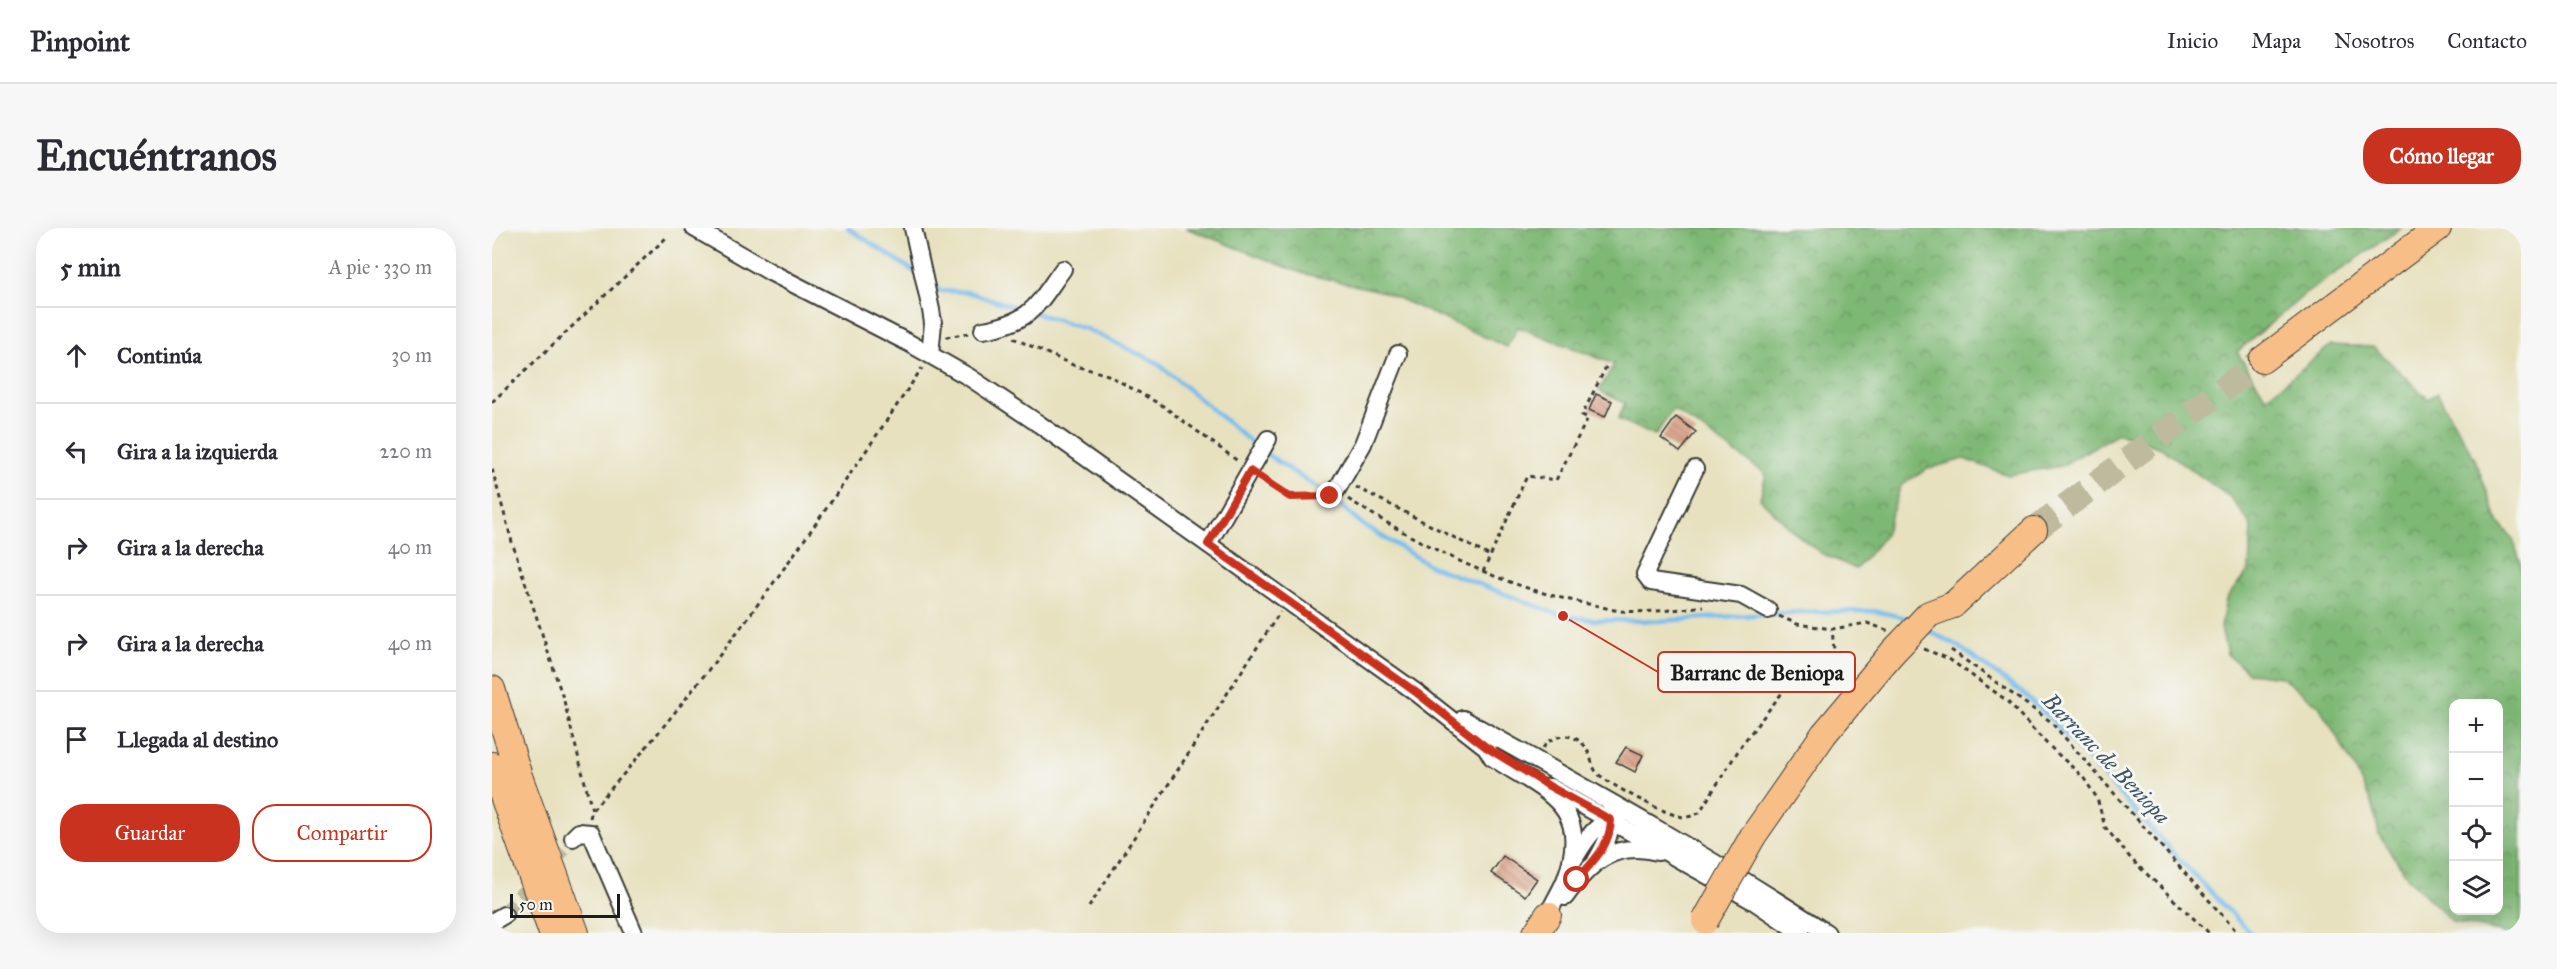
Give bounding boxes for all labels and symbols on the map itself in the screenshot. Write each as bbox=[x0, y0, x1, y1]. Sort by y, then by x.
route end bbox=[1316, 482, 1342, 508]
callout: Barranc de Beniopa bbox=[1658, 652, 1855, 692]
text: Barranc de Beniopa bbox=[1670, 659, 1845, 686]
water label: Barranc de Beniopa bbox=[2037, 686, 2176, 830]
route start bbox=[1563, 866, 1589, 892]
scale bar bbox=[510, 891, 620, 918]

